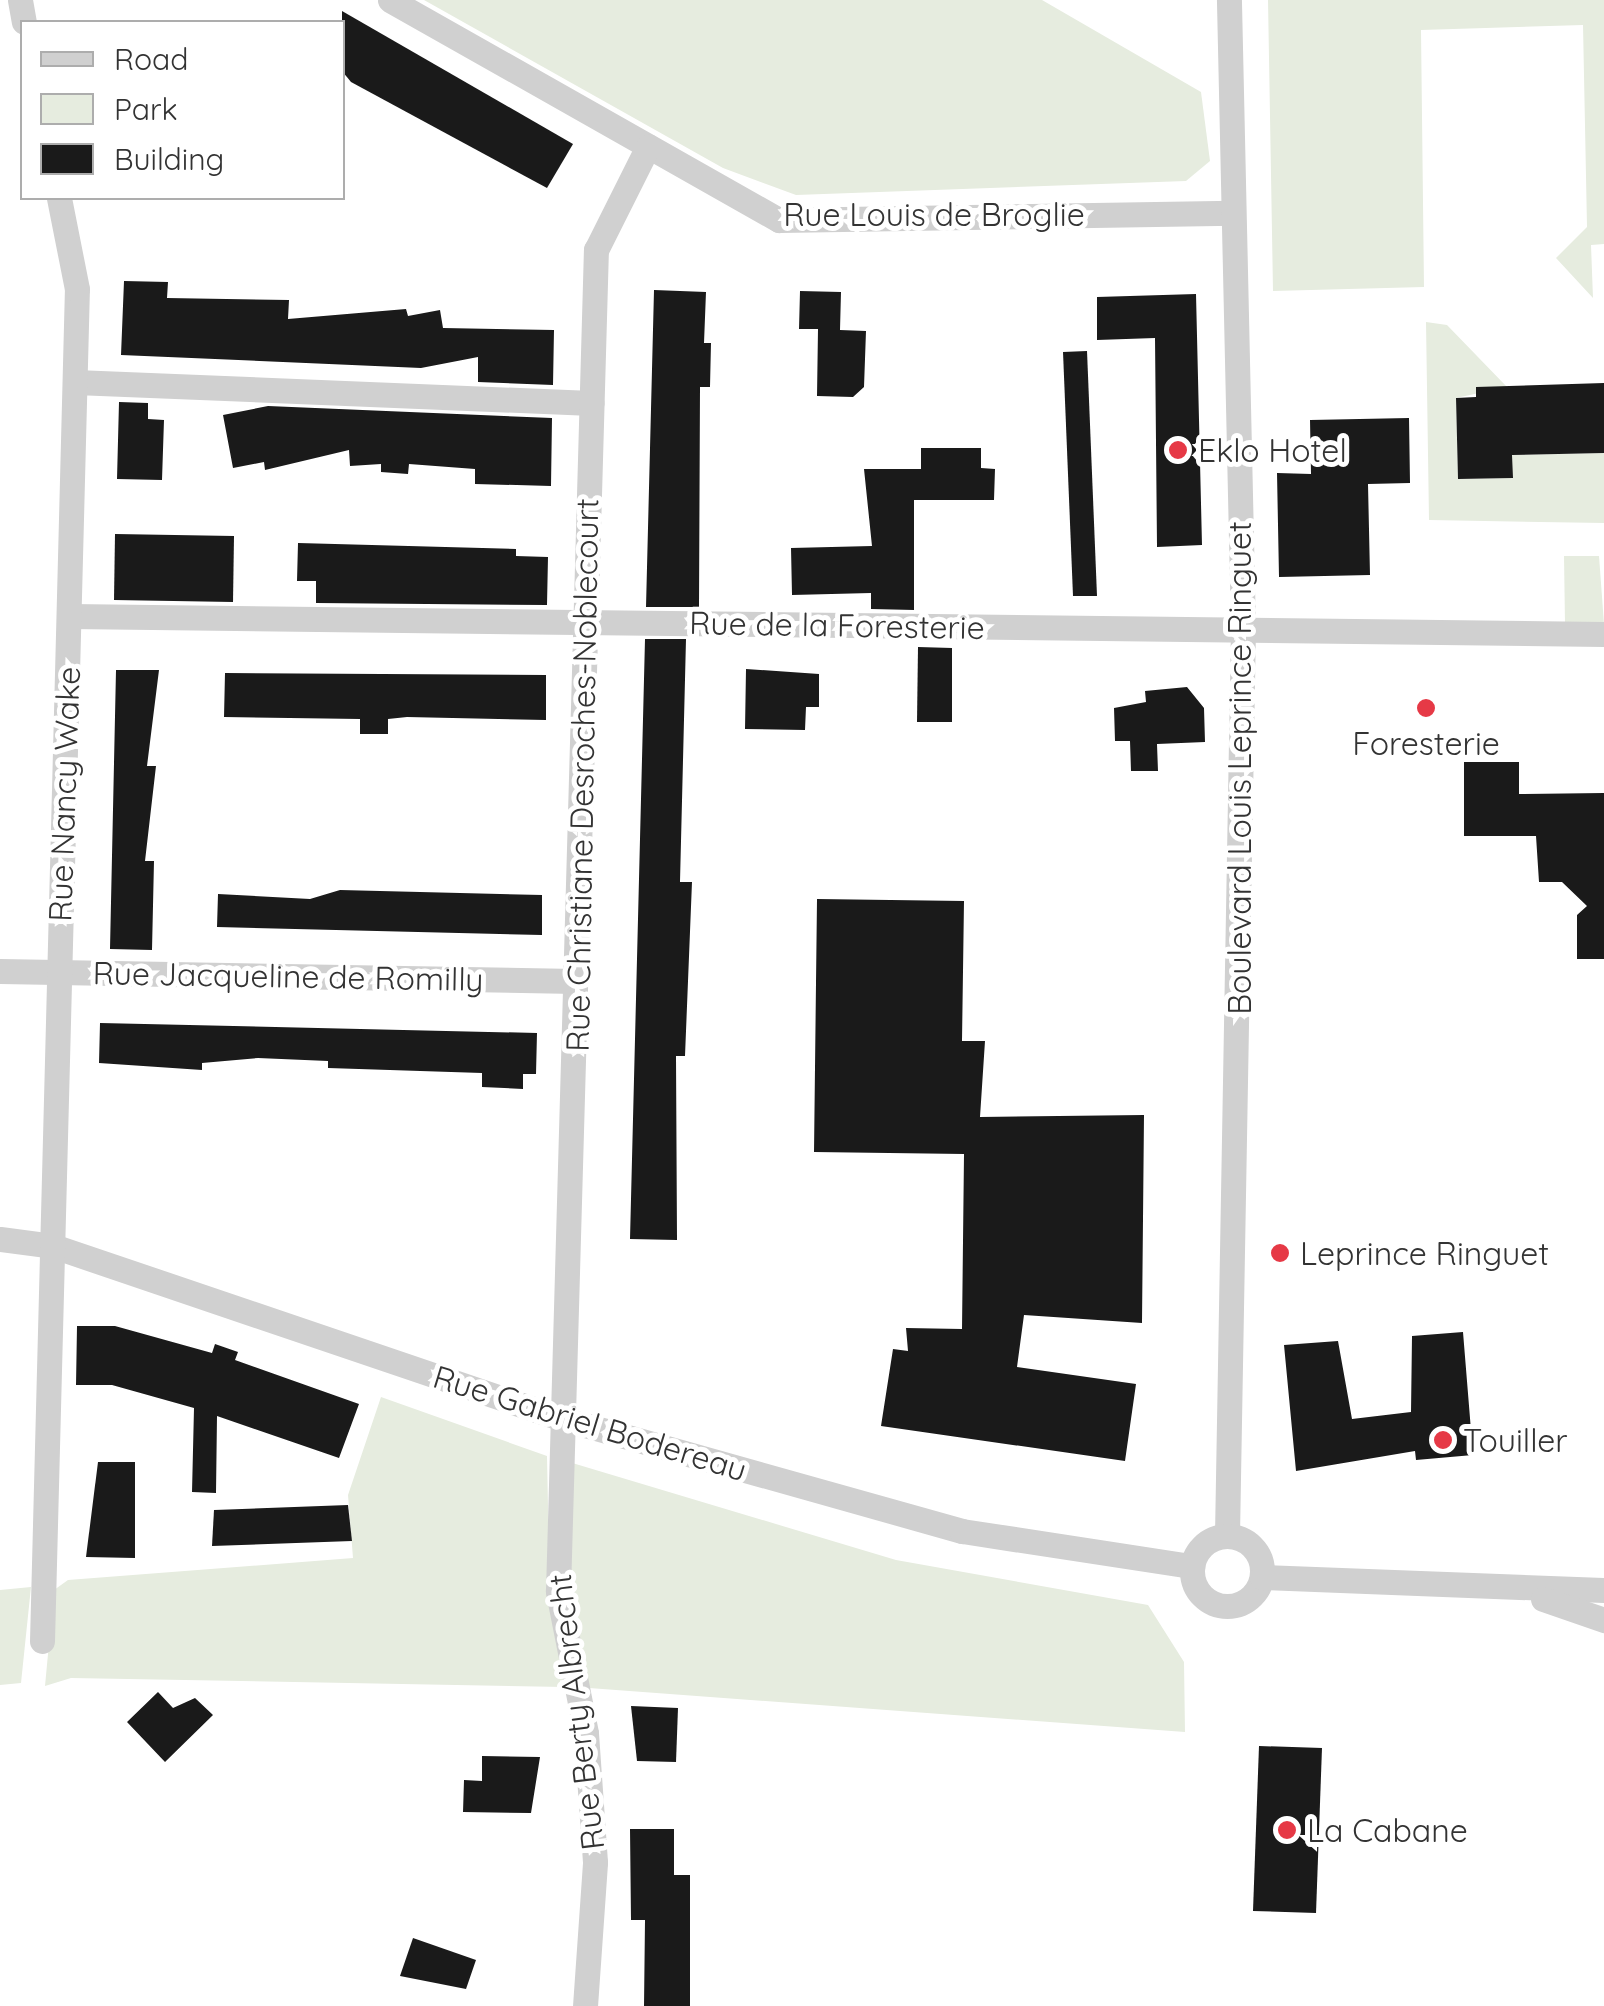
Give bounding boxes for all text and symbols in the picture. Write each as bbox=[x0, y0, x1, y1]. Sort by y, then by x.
legend bbox=[20, 20, 345, 200]
text: Road bbox=[114, 40, 188, 78]
text: Park bbox=[114, 90, 178, 128]
text: Building bbox=[114, 140, 224, 178]
street label: Rue Louis de Broglie bbox=[783, 195, 1085, 233]
place label: Eklo Hotel bbox=[1198, 431, 1347, 469]
marker: Eklo Hotel bbox=[1167, 439, 1189, 461]
street label: Rue Christiane Desroches-Noblecourt bbox=[558, 498, 606, 1052]
street label: Boulevard Louis Leprince Ringuet bbox=[1220, 521, 1258, 1015]
street label: Rue de la Foresterie bbox=[689, 603, 985, 647]
street label: Rue Nancy Wake bbox=[40, 666, 88, 922]
marker: Foresterie bbox=[1415, 697, 1437, 719]
place label: Foresterie bbox=[1352, 724, 1500, 762]
street label: Rue Jacqueline de Romilly bbox=[92, 953, 484, 999]
place label: Leprince Ringuet bbox=[1300, 1234, 1549, 1272]
marker: Leprince Ringuet bbox=[1269, 1242, 1291, 1264]
street label: Rue Gabriel Bodereau bbox=[429, 1357, 751, 1489]
place label: Touiller bbox=[1463, 1421, 1568, 1459]
marker: Touiller bbox=[1432, 1429, 1454, 1451]
street label: Rue Berty Albrecht bbox=[540, 1572, 612, 1852]
place label: La Cabane bbox=[1307, 1811, 1468, 1849]
marker: La Cabane bbox=[1276, 1819, 1298, 1841]

